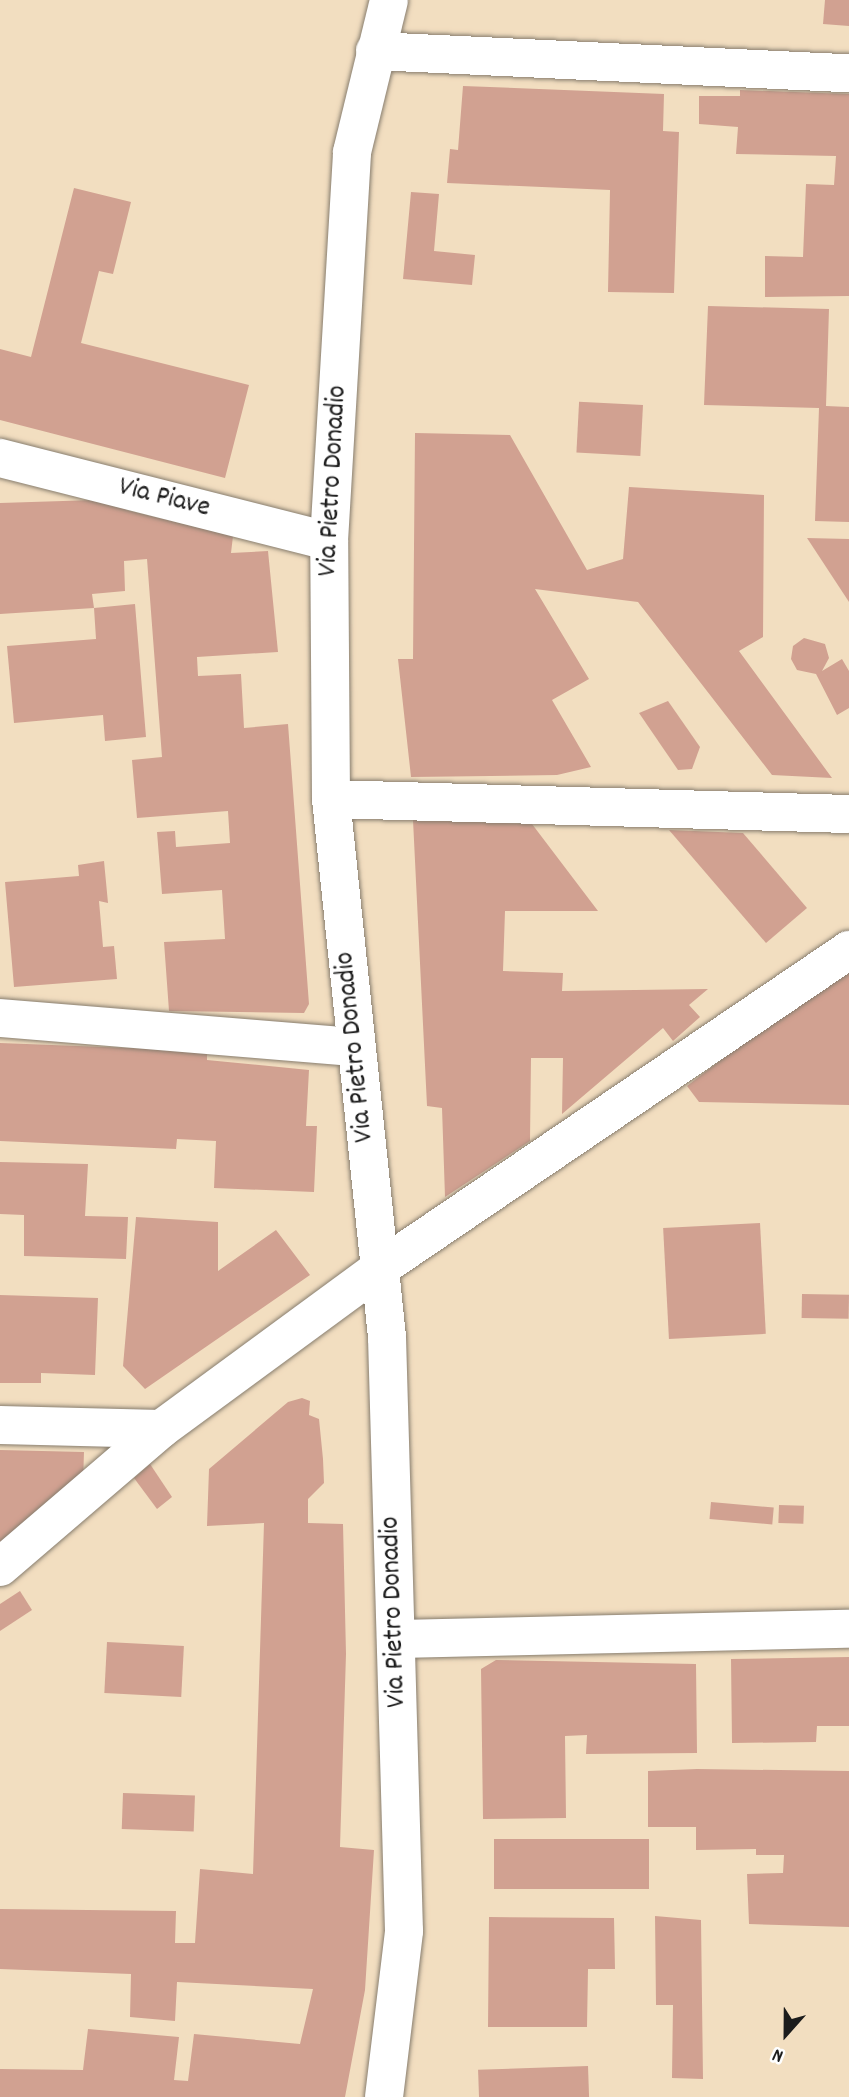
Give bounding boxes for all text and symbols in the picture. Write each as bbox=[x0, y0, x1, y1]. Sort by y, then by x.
street label: Via Pietro Donadio bbox=[312, 384, 356, 578]
street label: Via Piave bbox=[115, 471, 213, 527]
street label: Via Pietro Donadio bbox=[329, 950, 383, 1144]
street label: Via Pietro Donadio bbox=[375, 1516, 415, 1708]
north arrow bbox=[751, 1999, 821, 2069]
text: N bbox=[769, 2040, 788, 2068]

